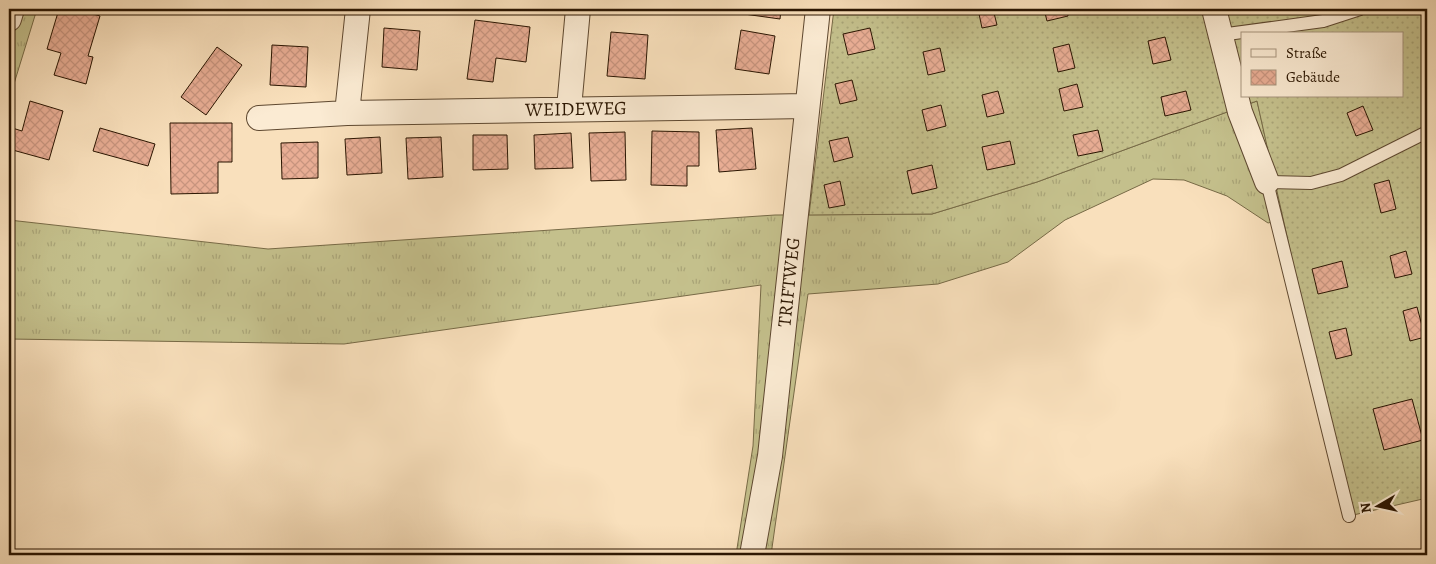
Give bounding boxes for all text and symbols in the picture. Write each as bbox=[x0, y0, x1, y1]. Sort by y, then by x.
legend bbox=[1241, 32, 1404, 98]
text: Straße bbox=[1286, 43, 1327, 63]
text: Gebäude bbox=[1286, 67, 1340, 87]
street label: WEIDEWEG bbox=[524, 95, 627, 123]
street label: TRIFTWEG bbox=[771, 236, 807, 328]
north arrow bbox=[1354, 482, 1404, 532]
text: N bbox=[1355, 501, 1376, 514]

